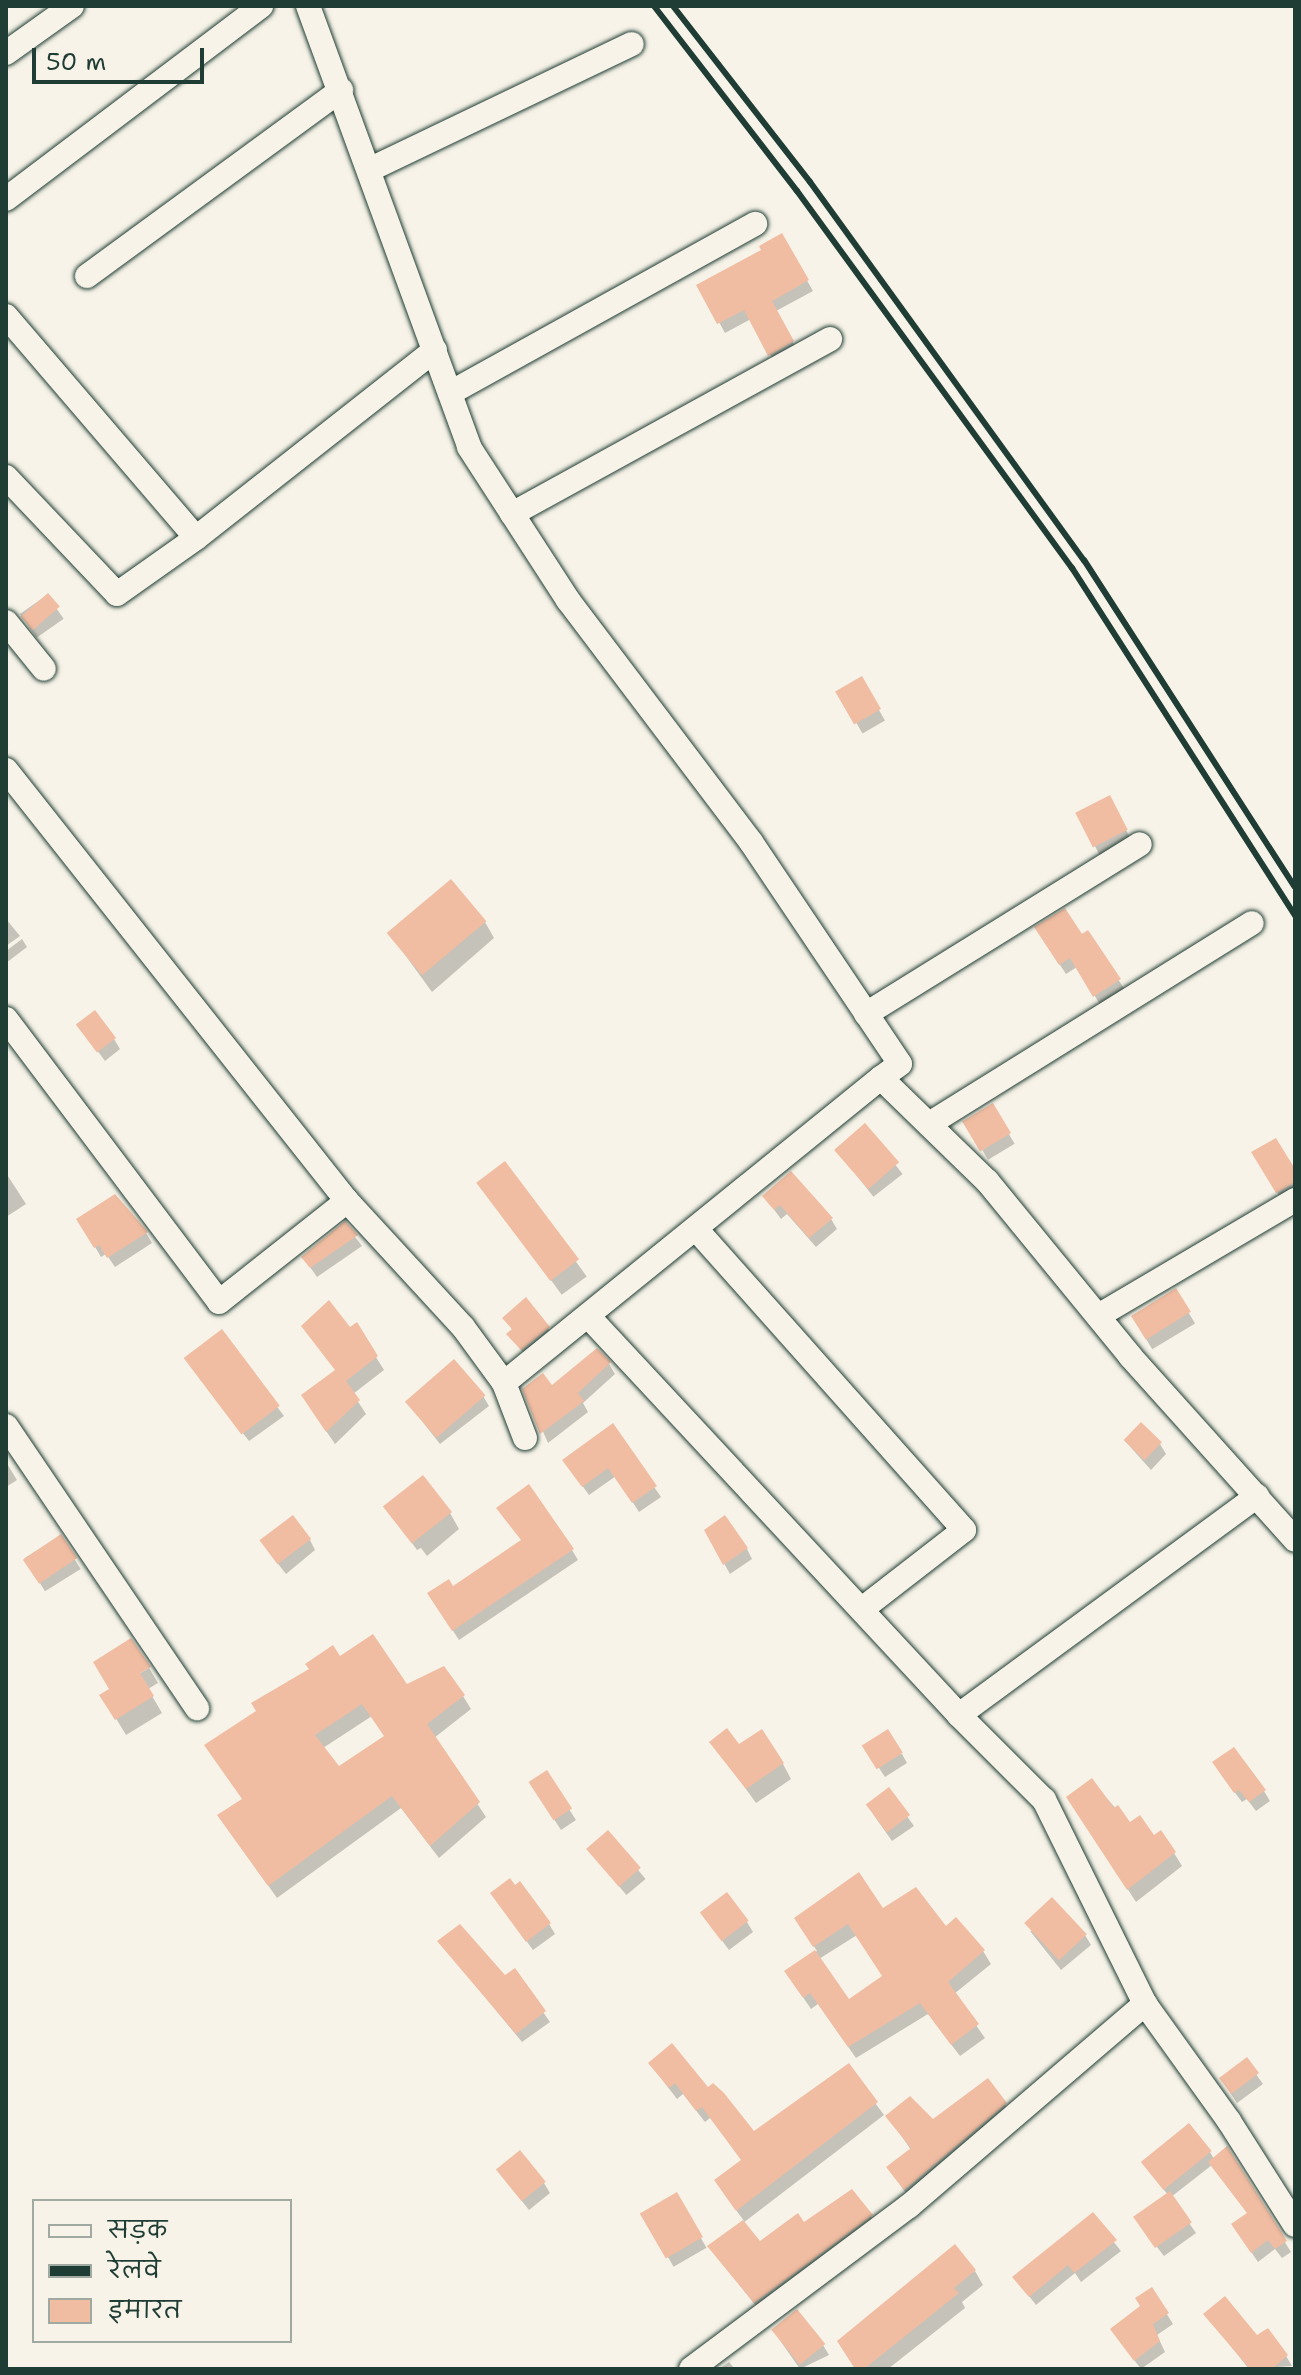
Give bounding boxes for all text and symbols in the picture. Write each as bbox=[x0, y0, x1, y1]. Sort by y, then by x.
scale bar bbox=[36, 32, 208, 82]
text: 50 m bbox=[46, 46, 106, 78]
legend bbox=[32, 2199, 292, 2343]
text: सड़क bbox=[108, 2214, 167, 2246]
text: रेलवे bbox=[108, 2254, 161, 2286]
text: इमारत bbox=[108, 2294, 181, 2326]

